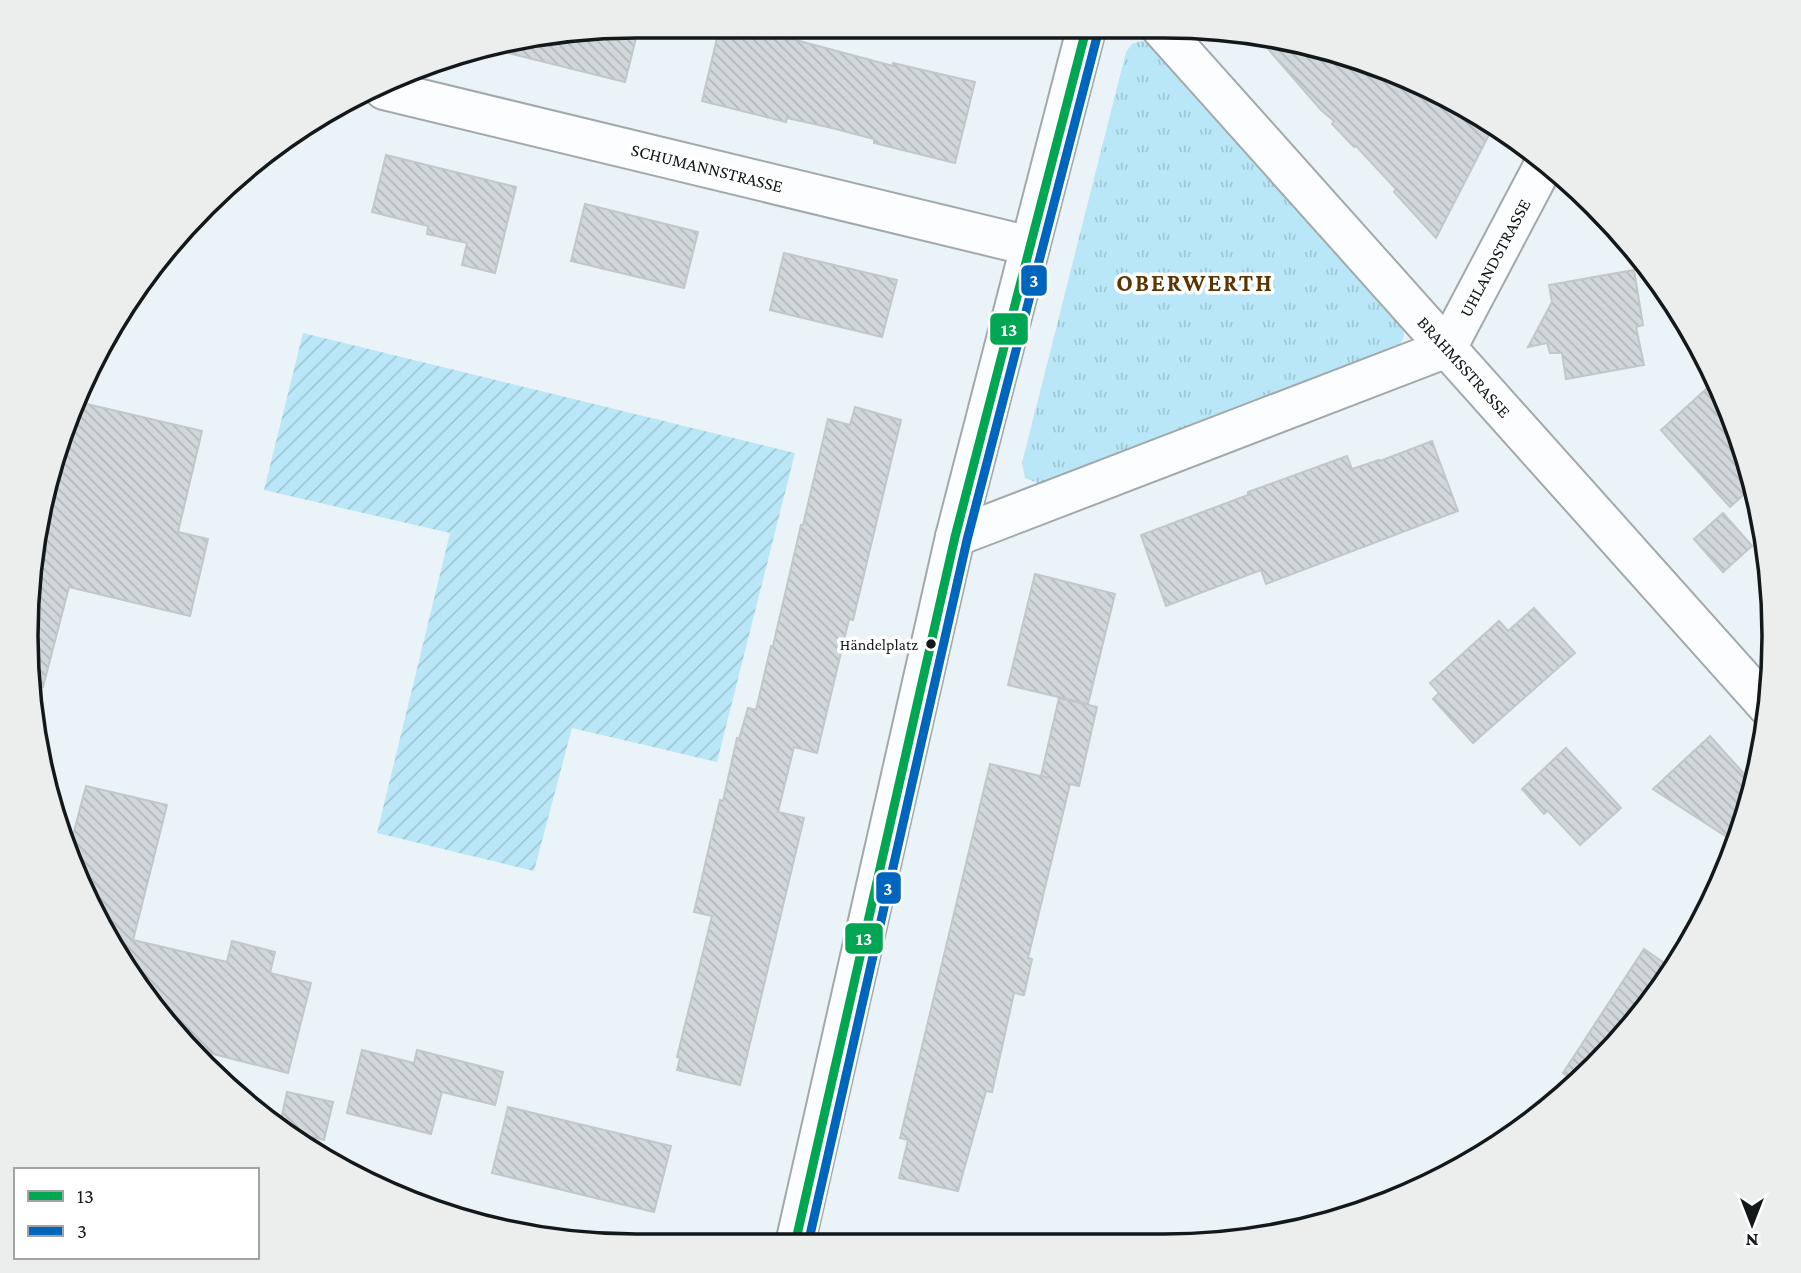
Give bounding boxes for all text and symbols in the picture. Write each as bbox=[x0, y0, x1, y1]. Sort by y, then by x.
street label: SCHUMANNSTRASSE bbox=[629, 139, 785, 197]
street label: UHLANDSTRASSE bbox=[1455, 195, 1535, 320]
line badge: 3 bbox=[1020, 264, 1048, 297]
district label: OBERWERTH bbox=[1116, 269, 1274, 296]
text: 3 bbox=[1029, 270, 1039, 291]
line badge: 13 bbox=[989, 312, 1029, 346]
street label: BRAHMSSTRASSE bbox=[1413, 312, 1515, 422]
text: 13 bbox=[1001, 319, 1017, 340]
place label: Händelplatz bbox=[840, 636, 918, 654]
marker: Händelplatz bbox=[924, 637, 938, 651]
line badge: 3 bbox=[875, 871, 902, 905]
text: 3 bbox=[883, 878, 893, 899]
line badge: 13 bbox=[844, 922, 884, 955]
text: 13 bbox=[856, 928, 872, 949]
legend bbox=[14, 1168, 259, 1259]
text: 13 bbox=[77, 1184, 94, 1208]
north arrow bbox=[1717, 1189, 1787, 1259]
text: 3 bbox=[77, 1219, 87, 1243]
text: N bbox=[1745, 1230, 1758, 1251]

